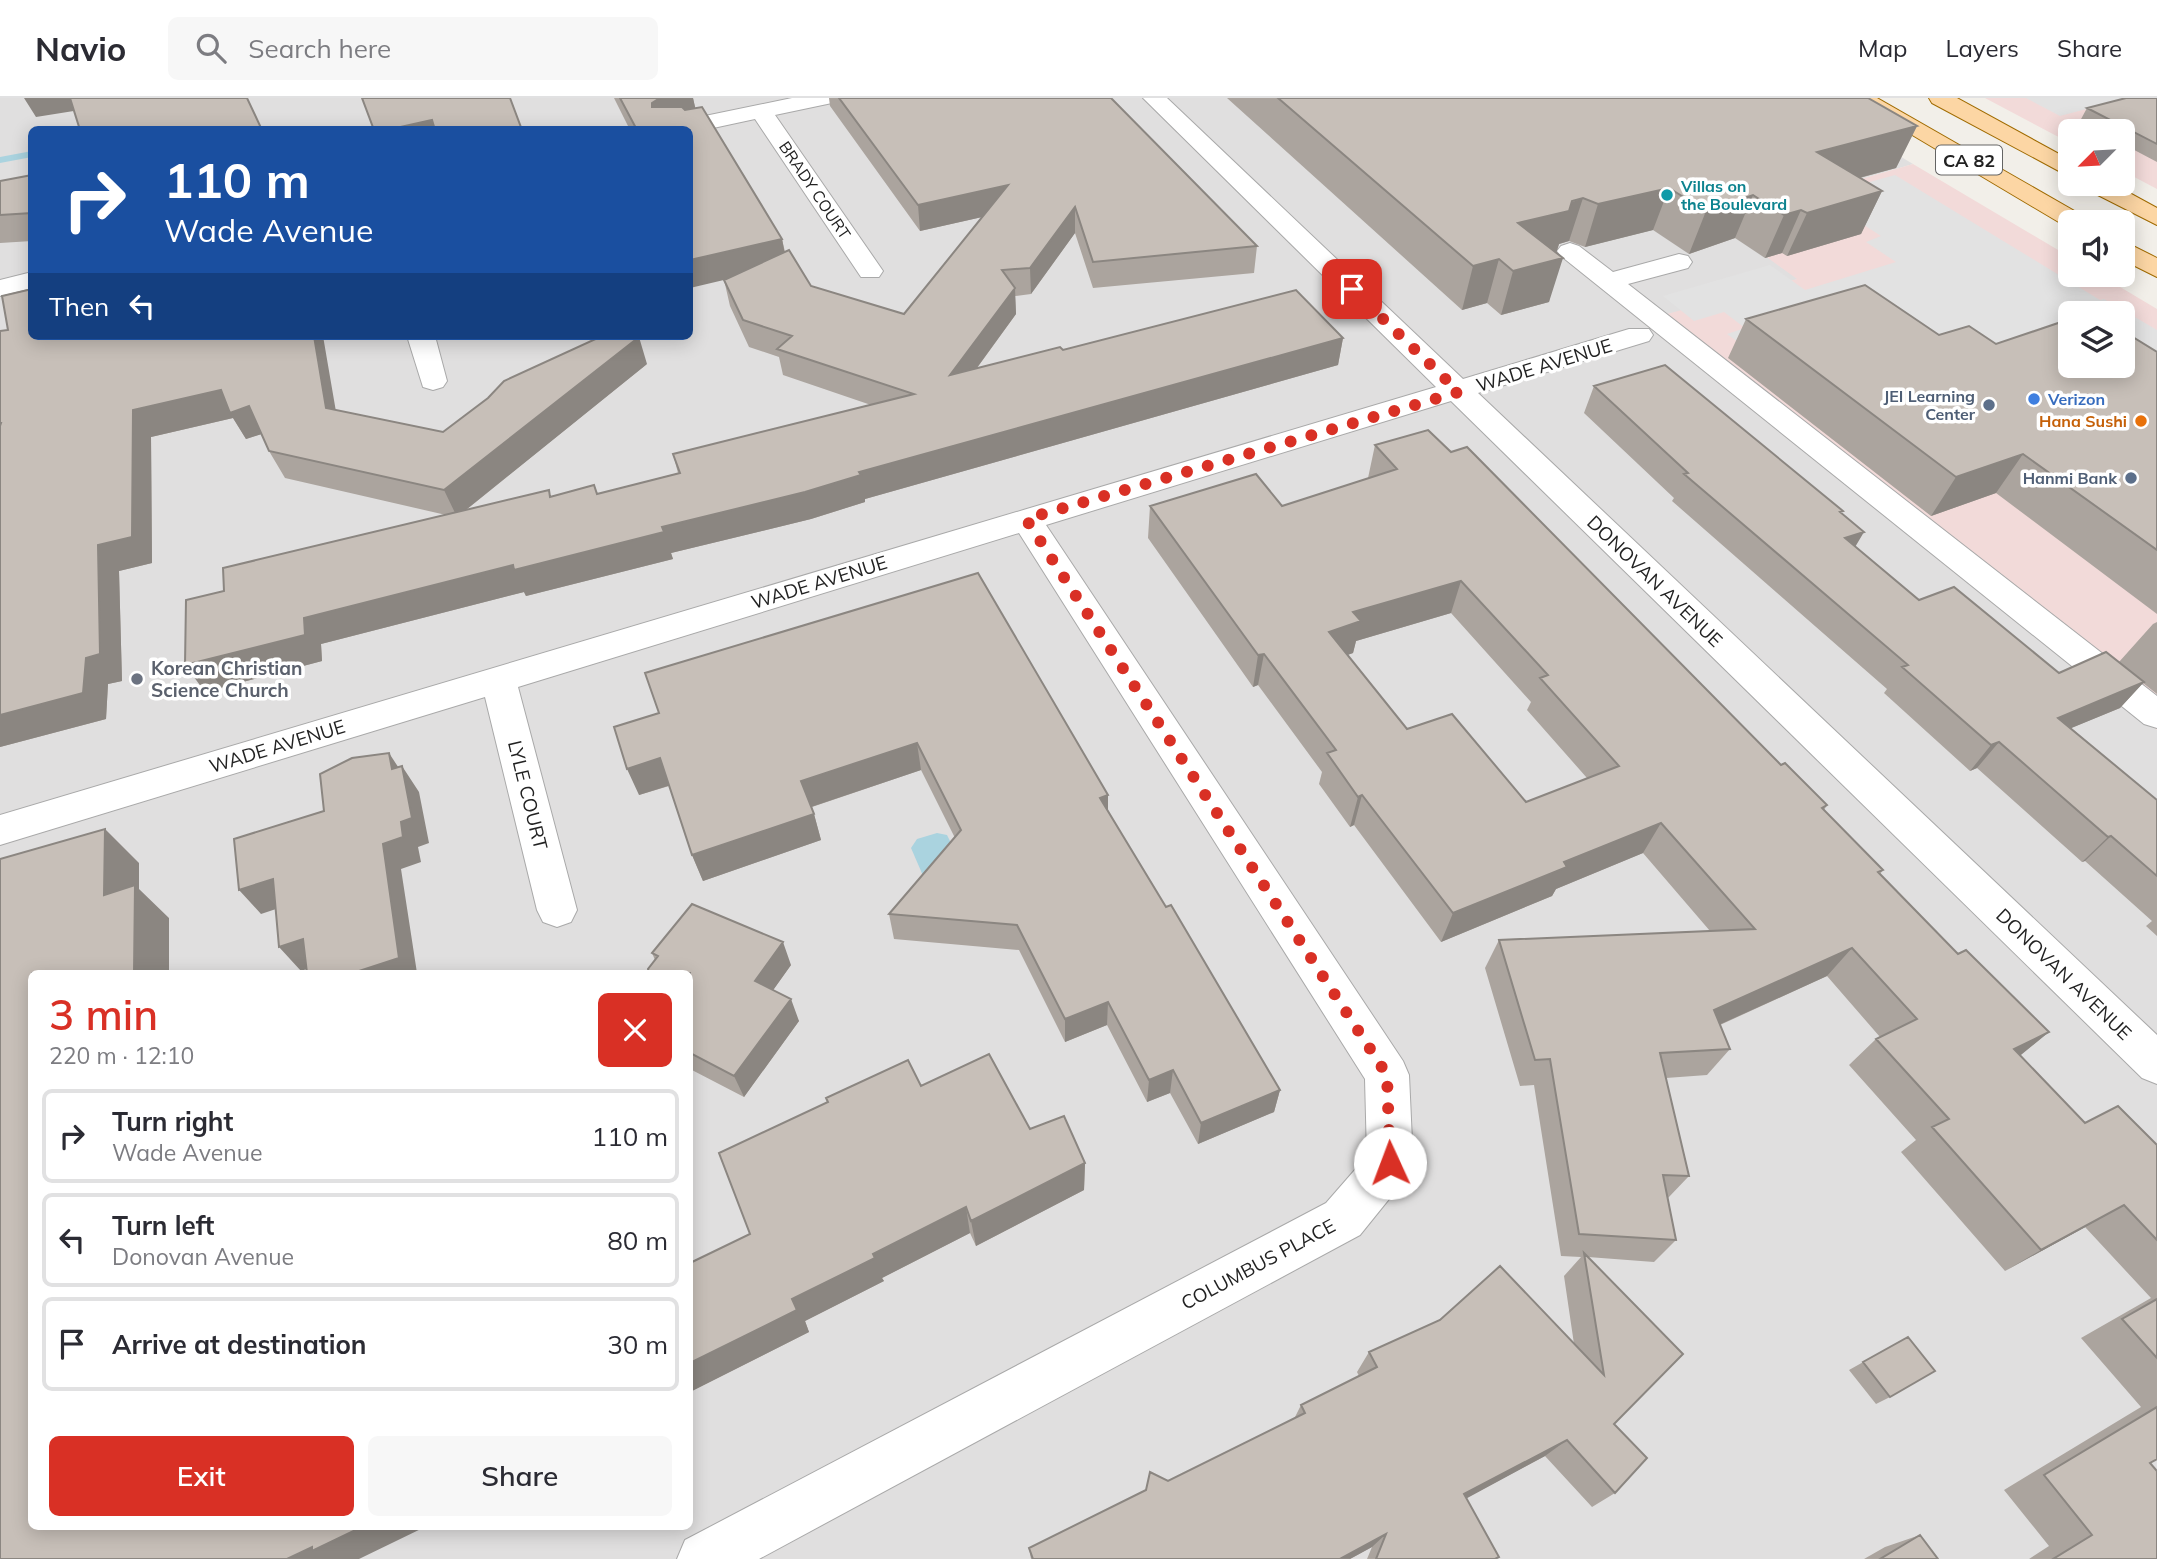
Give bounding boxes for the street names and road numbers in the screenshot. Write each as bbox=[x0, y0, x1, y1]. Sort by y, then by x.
street label: BRADY COURT bbox=[775, 137, 855, 243]
road number: CA 82 bbox=[1936, 146, 2002, 174]
street label: WADE AVENUE bbox=[1473, 333, 1615, 397]
street label: DONOVAN AVENUE bbox=[1582, 510, 1728, 652]
street label: WADE AVENUE bbox=[748, 550, 890, 614]
street label: WADE AVENUE bbox=[206, 714, 348, 778]
street label: LYLE COURT bbox=[503, 738, 553, 853]
street label: DONOVAN AVENUE bbox=[1991, 903, 2137, 1045]
street label: COLUMBUS PLACE bbox=[1177, 1213, 1339, 1315]

